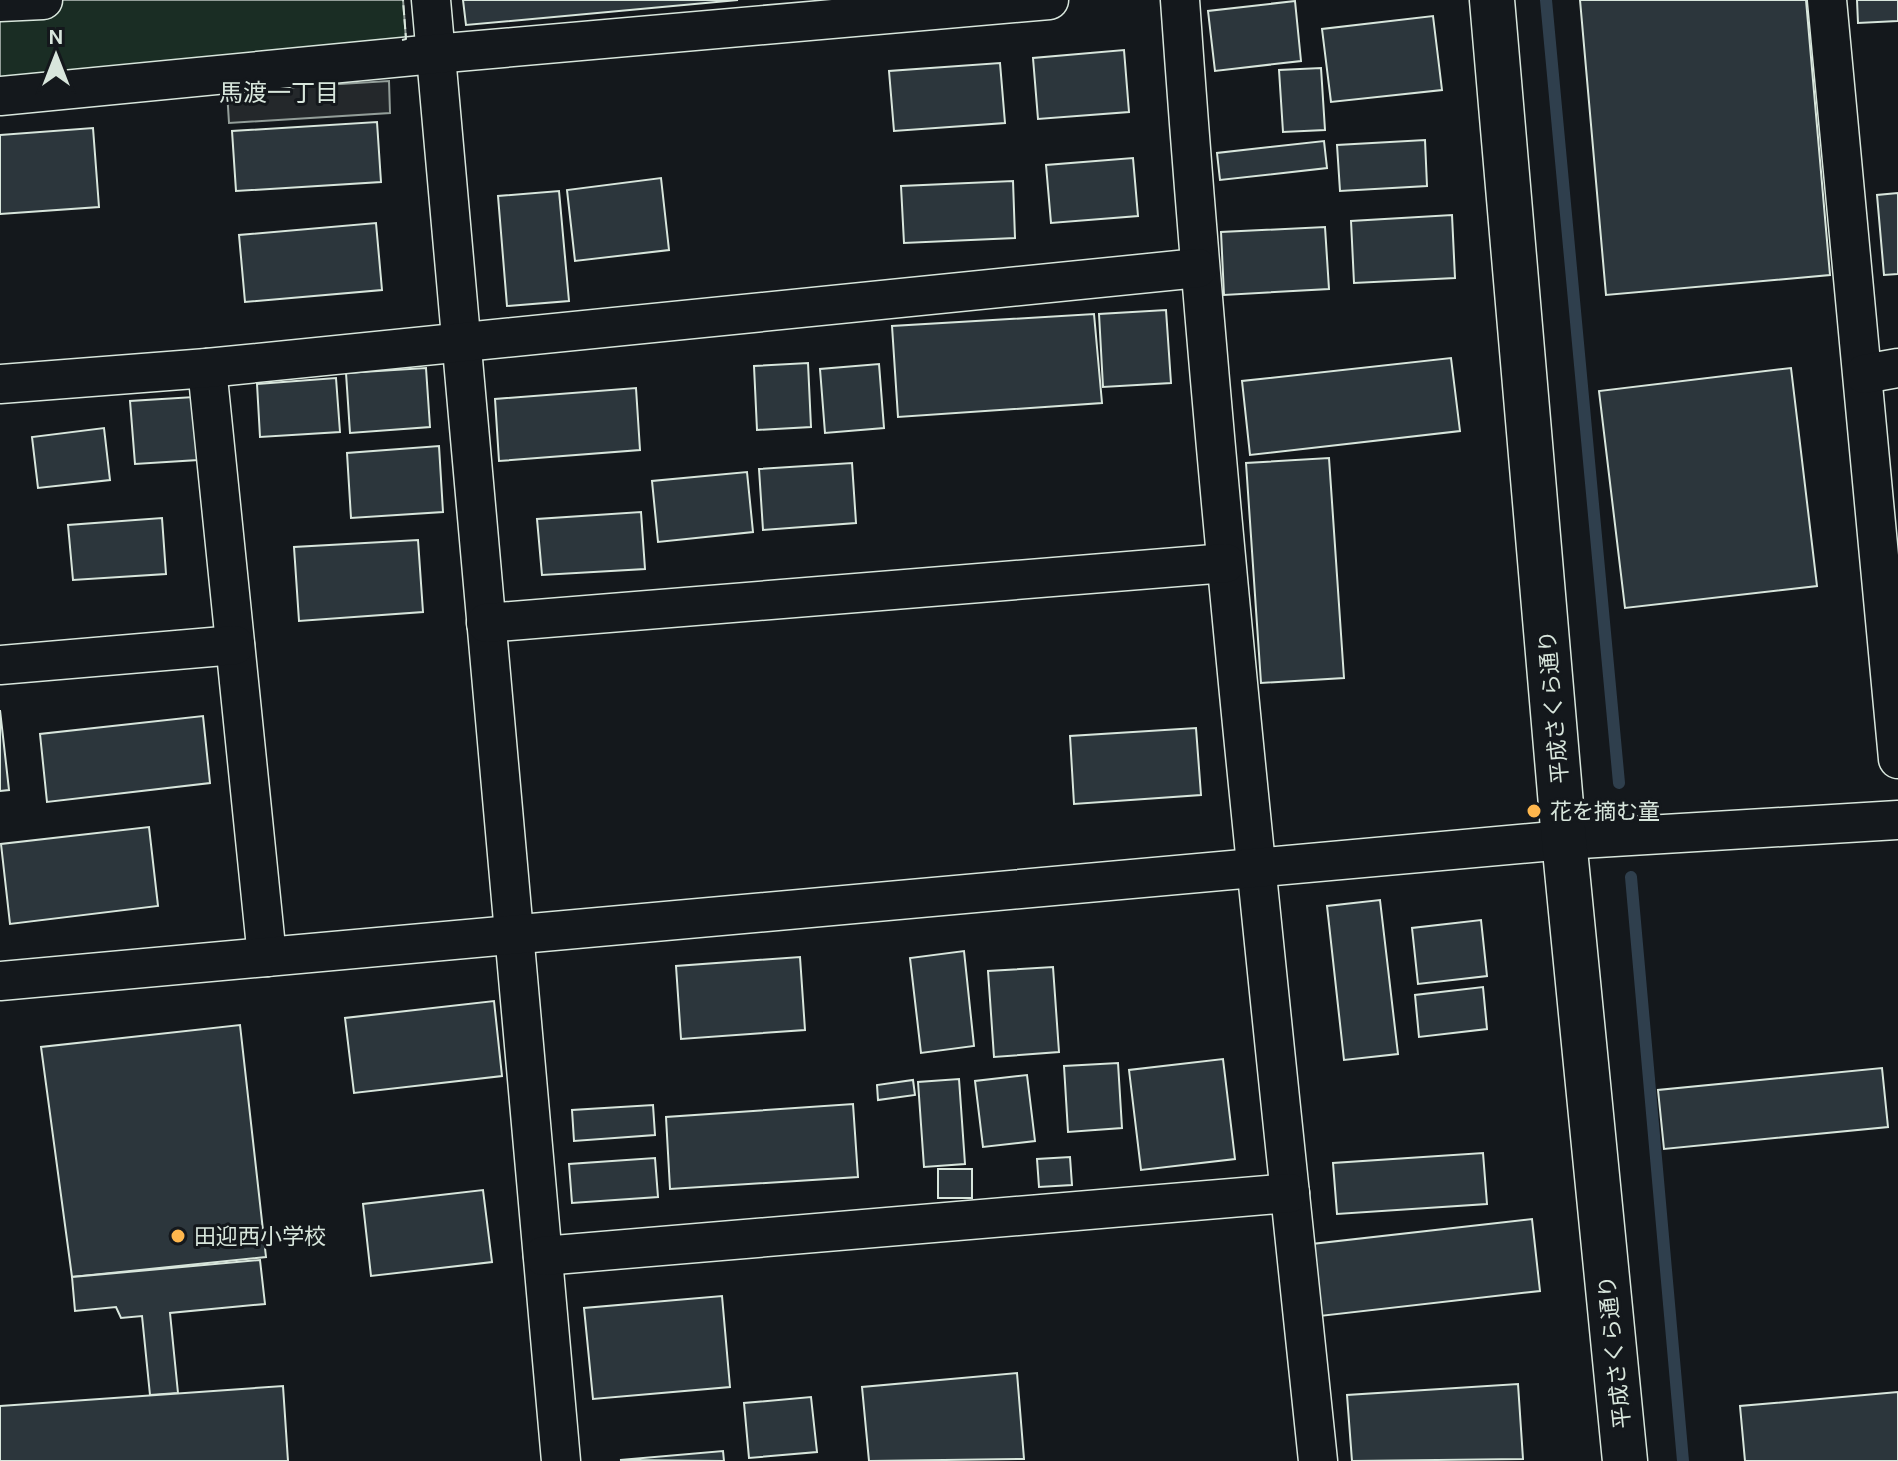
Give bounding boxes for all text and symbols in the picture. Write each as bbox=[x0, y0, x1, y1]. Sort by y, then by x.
north arrow bbox=[16, 16, 96, 96]
text: N bbox=[48, 24, 64, 50]
district label: 馬渡一丁目 bbox=[219, 79, 339, 107]
street label: 平成さくら通り bbox=[1534, 629, 1574, 785]
place label: 花を摘む童 bbox=[1550, 799, 1660, 825]
marker: 花を摘む童 bbox=[1525, 802, 1543, 820]
place label: 田迎西小学校 bbox=[194, 1224, 326, 1250]
marker: 田迎西小学校 bbox=[169, 1227, 187, 1245]
street label: 平成さくら通り bbox=[1594, 1274, 1636, 1430]

